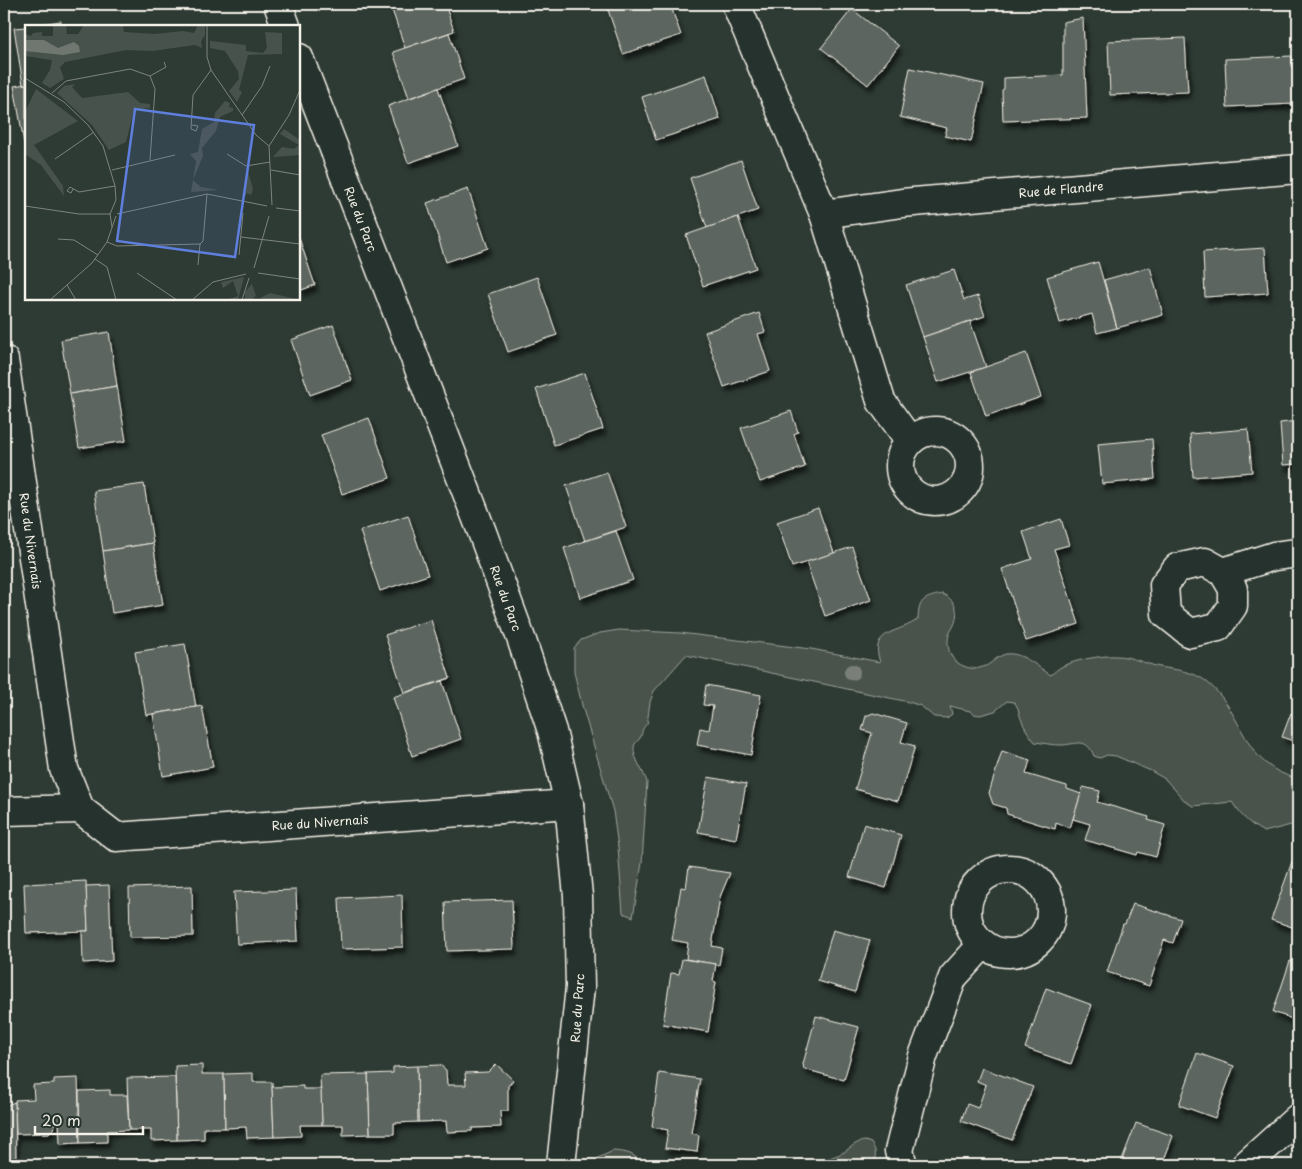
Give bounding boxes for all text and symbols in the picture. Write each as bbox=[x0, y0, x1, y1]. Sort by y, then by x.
inset map bbox=[25, 25, 300, 300]
street label: Rue de Flandre bbox=[1018, 176, 1104, 202]
street label: Rue du Parc bbox=[340, 184, 382, 254]
street label: Rue du Nivernais bbox=[15, 492, 47, 591]
street label: Rue du Parc bbox=[486, 563, 526, 633]
street label: Rue du Nivernais bbox=[271, 810, 370, 834]
street label: Rue du Parc bbox=[566, 973, 588, 1043]
scale bar bbox=[35, 1104, 142, 1136]
text: 20 m bbox=[42, 1108, 81, 1131]

